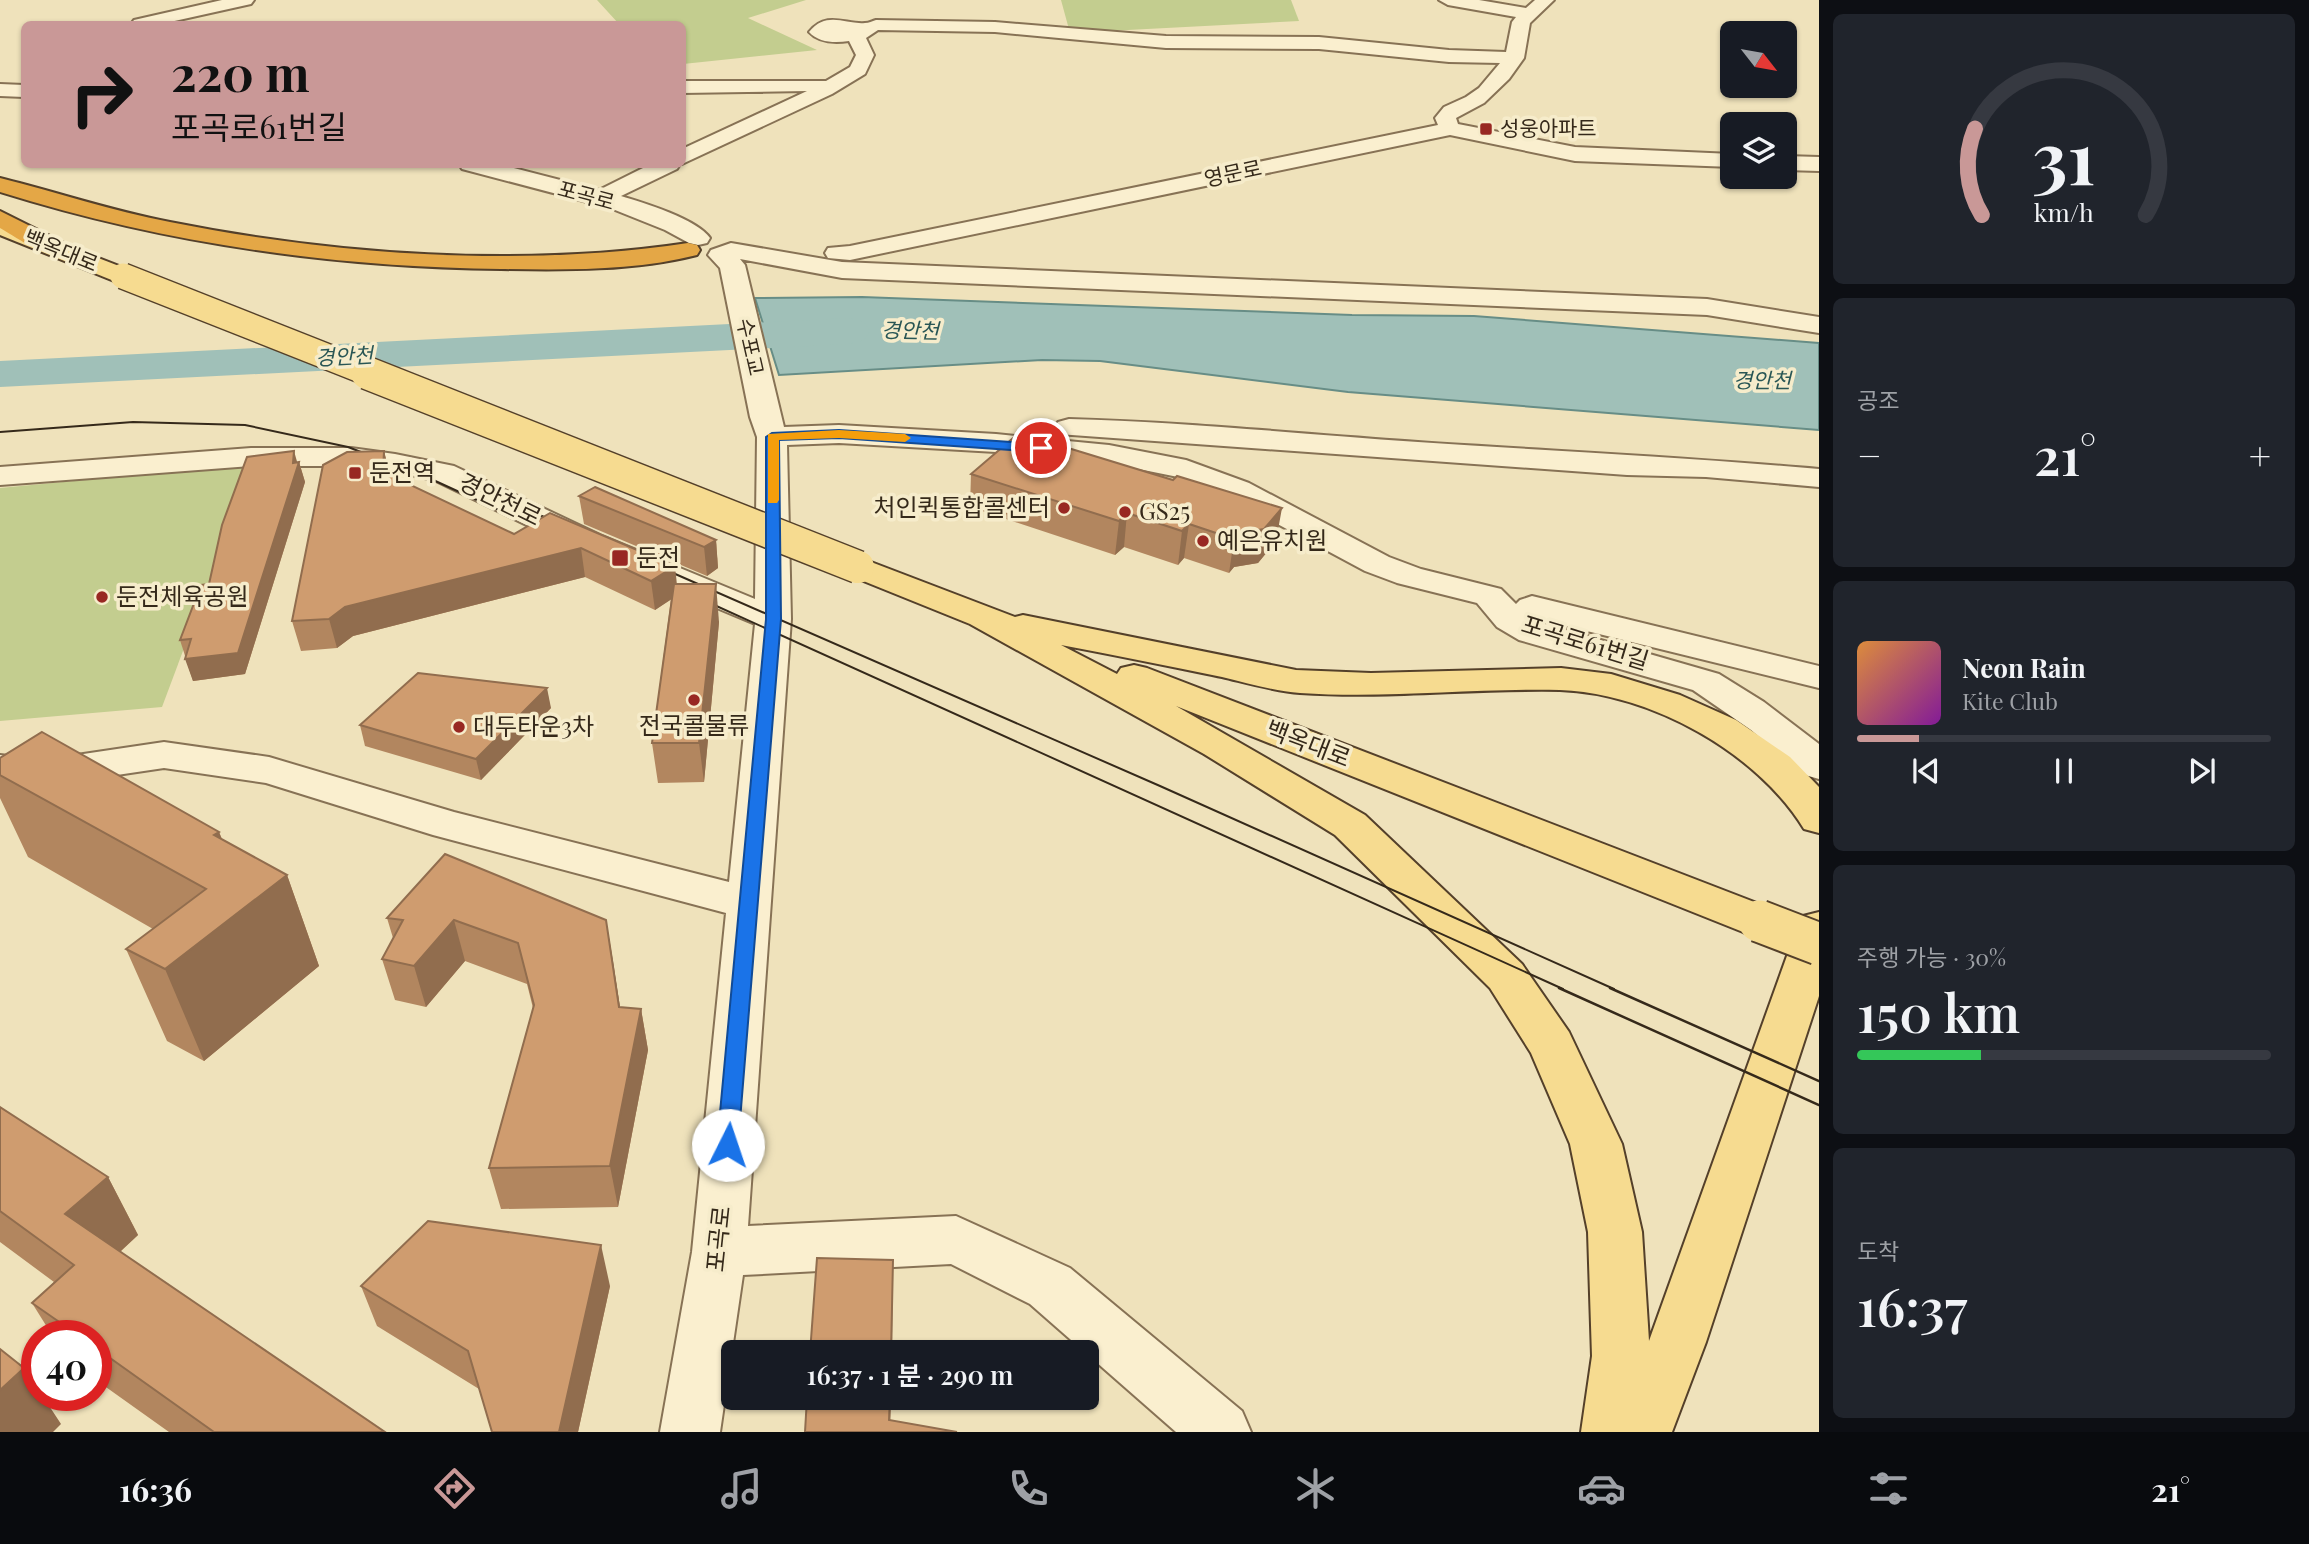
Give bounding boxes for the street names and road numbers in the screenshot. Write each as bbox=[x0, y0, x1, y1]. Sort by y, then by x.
street label: 영문로 bbox=[1201, 152, 1264, 192]
street label: 포곡로 bbox=[555, 173, 618, 215]
street label: 백옥대로 bbox=[21, 222, 103, 277]
street label: 수포교 bbox=[732, 315, 772, 378]
street label: 경안천로 bbox=[454, 464, 548, 532]
street label: 포곡로61번길 bbox=[1518, 607, 1653, 676]
street label: 백옥대로 bbox=[1262, 711, 1356, 773]
street label: 포곡로 bbox=[698, 1204, 736, 1273]

